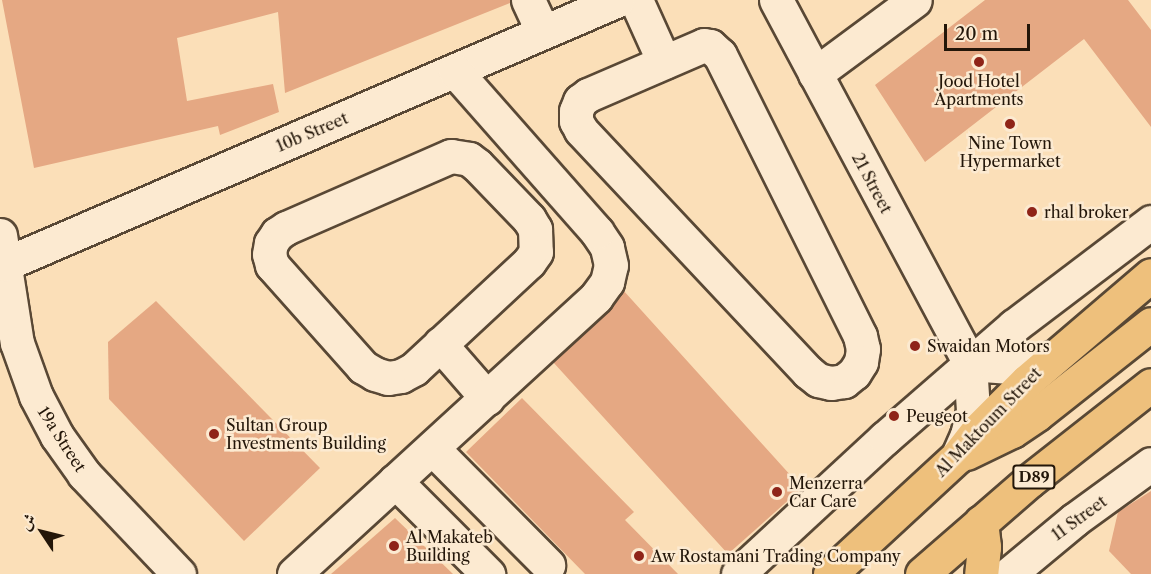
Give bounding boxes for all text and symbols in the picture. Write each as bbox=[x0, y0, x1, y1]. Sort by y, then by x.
scale bar bbox=[947, 12, 1032, 50]
text: 20 m bbox=[955, 23, 998, 45]
marker: Jood Hotel Apartments bbox=[972, 55, 986, 69]
place label: Jood Hotel Apartments bbox=[934, 71, 1024, 109]
street label: 10b Street bbox=[273, 108, 351, 156]
marker: Nine Town Hypermarket bbox=[1003, 117, 1017, 131]
place label: Nine Town Hypermarket bbox=[959, 133, 1061, 171]
street label: 21 Street bbox=[848, 150, 896, 216]
place label: rhal broker bbox=[1044, 202, 1129, 222]
marker: rhal broker bbox=[1025, 205, 1039, 219]
place label: Swaidan Motors bbox=[927, 336, 1050, 356]
marker: Swaidan Motors bbox=[908, 339, 922, 353]
street label: Al Maktoum Street bbox=[931, 363, 1045, 481]
street label: 19a Street bbox=[34, 403, 90, 475]
place label: Peugeot bbox=[906, 406, 968, 426]
marker: Peugeot bbox=[887, 409, 901, 423]
place label: Sultan Group Investments Building bbox=[226, 415, 386, 453]
marker: Sultan Group Investments Building bbox=[207, 427, 221, 441]
road number: D89 bbox=[1012, 465, 1056, 489]
place label: Menzerra Car Care bbox=[789, 473, 863, 511]
marker: Menzerra Car Care bbox=[770, 485, 784, 499]
street label: 11 Street bbox=[1048, 492, 1110, 544]
north arrow bbox=[12, 502, 72, 562]
text: ش bbox=[15, 509, 40, 534]
place label: Al Makateb Building bbox=[406, 527, 493, 565]
marker: Al Makateb Building bbox=[387, 539, 401, 553]
place label: Aw Rostamani Trading Company bbox=[651, 546, 902, 566]
marker: Aw Rostamani Trading Company bbox=[632, 549, 646, 563]

